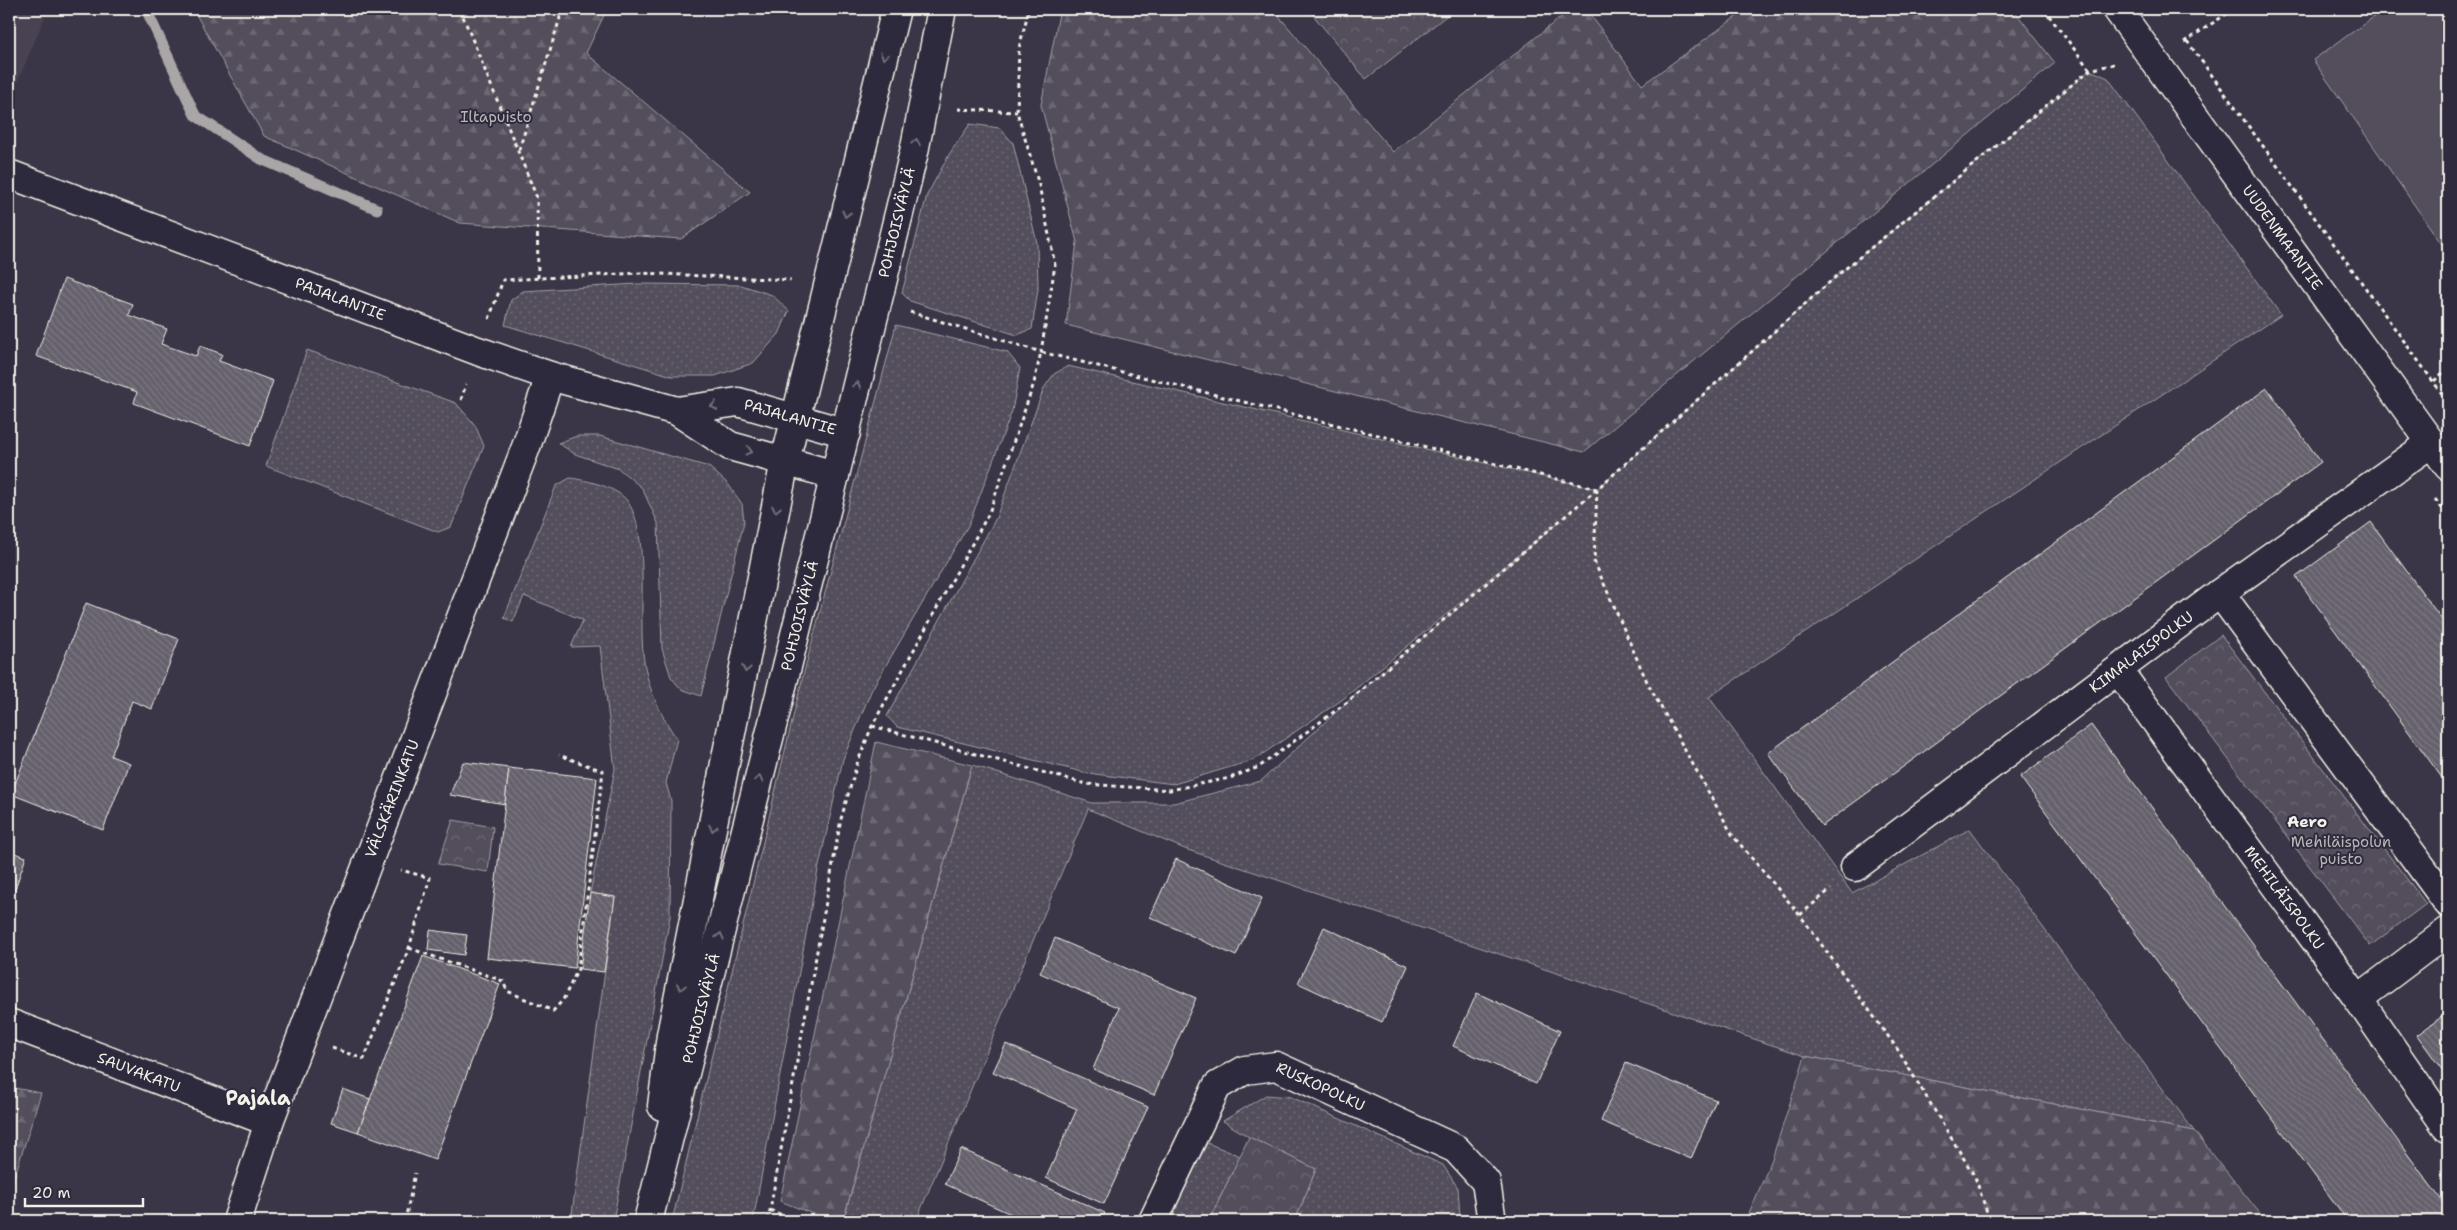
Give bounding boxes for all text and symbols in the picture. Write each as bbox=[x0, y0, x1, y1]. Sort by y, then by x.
one-way arrow bbox=[879, 52, 890, 61]
park label: Iltapuisto bbox=[460, 107, 532, 127]
one-way arrow bbox=[910, 138, 920, 147]
street label: POHJOISVÄYLÄ bbox=[874, 165, 920, 280]
street label: UUDENMAANTIE bbox=[2238, 181, 2327, 294]
one-way arrow bbox=[841, 209, 851, 217]
street label: PAJALANTIE bbox=[292, 273, 388, 325]
one-way arrow bbox=[851, 381, 862, 390]
street label: PAJALANTIE bbox=[742, 394, 839, 440]
one-way arrow bbox=[710, 400, 718, 411]
one-way arrow bbox=[745, 446, 753, 456]
one-way arrow bbox=[772, 505, 782, 514]
street label: POHJOISVÄYLÄ bbox=[776, 558, 823, 673]
street label: KIMALAISPOLKU bbox=[2085, 607, 2197, 698]
one-way arrow bbox=[741, 664, 751, 673]
street label: VÄLSKÄRINKATU bbox=[361, 737, 424, 861]
one-way arrow bbox=[753, 774, 764, 783]
district label: Aero bbox=[2287, 811, 2327, 832]
one-way arrow bbox=[709, 824, 719, 832]
park label: Mehiläispolun puisto bbox=[2291, 832, 2391, 869]
street label: MEHILÄISPOLKU bbox=[2240, 842, 2329, 954]
one-way arrow bbox=[714, 932, 725, 941]
street label: POHJOISVÄYLÄ bbox=[678, 951, 725, 1066]
one-way arrow bbox=[676, 983, 687, 992]
street label: SAUVAKATU bbox=[95, 1048, 183, 1097]
street label: RUSKOPOLKU bbox=[1273, 1057, 1368, 1116]
district label: Pajala bbox=[225, 1085, 291, 1111]
scale bar bbox=[25, 1175, 142, 1207]
text: 20 m bbox=[32, 1183, 71, 1203]

